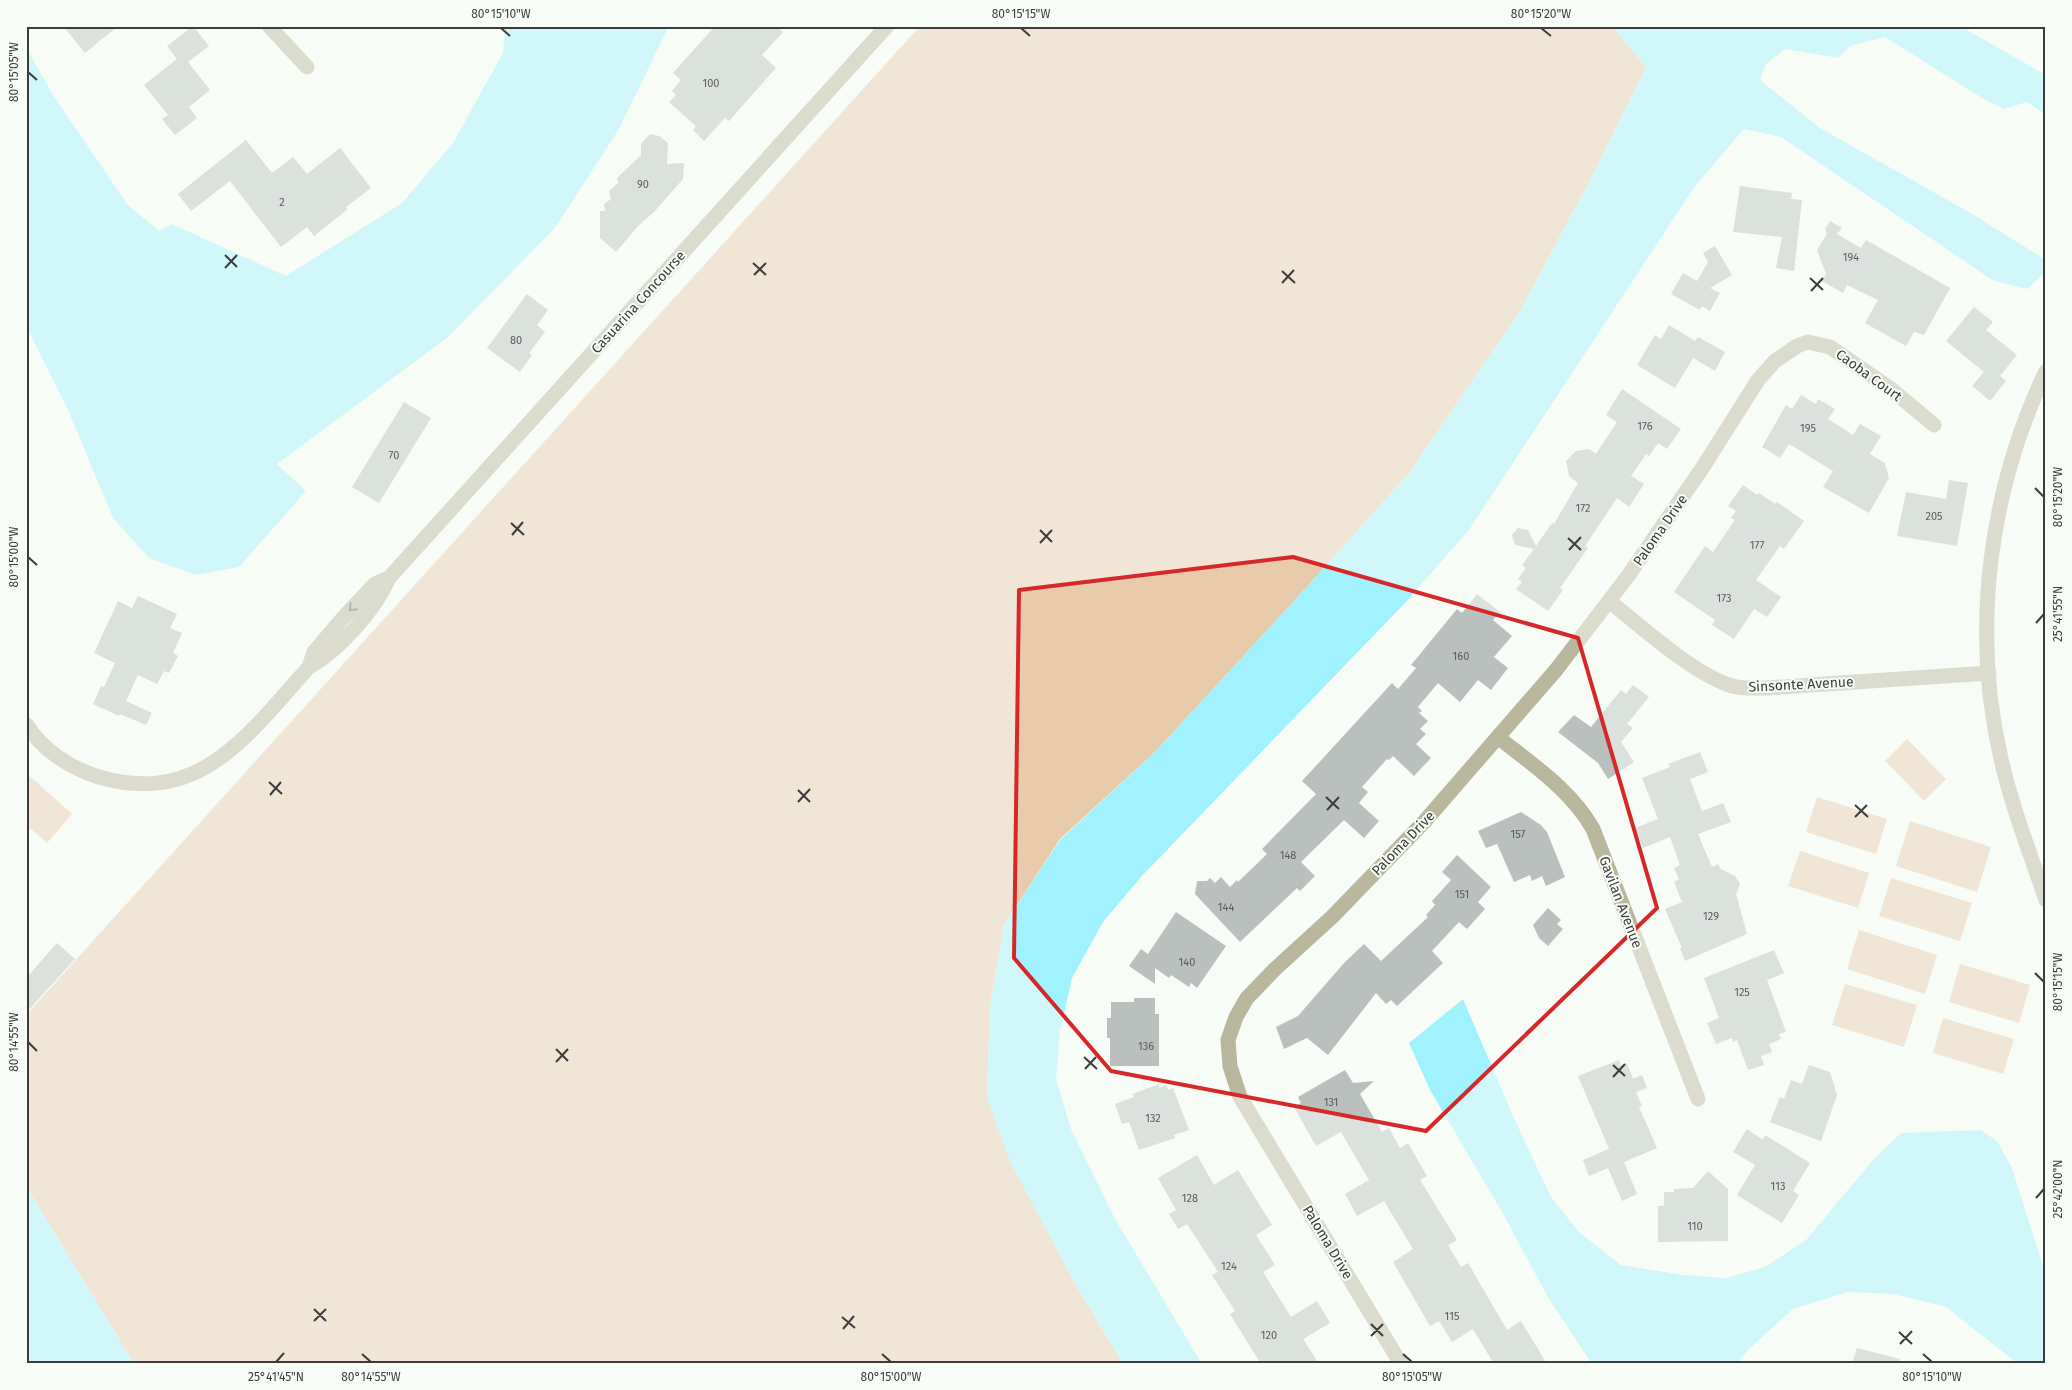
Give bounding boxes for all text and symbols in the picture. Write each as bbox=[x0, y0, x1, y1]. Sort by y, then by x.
text: 80°15'10"W bbox=[471, 7, 531, 21]
text: 80°15'15"W bbox=[992, 7, 1050, 21]
text: 80°15'20"W bbox=[1511, 7, 1571, 21]
text: 80°15'05"W bbox=[7, 42, 21, 102]
house number: 100 bbox=[702, 77, 720, 90]
house number: 90 bbox=[637, 178, 649, 191]
house number: 2 bbox=[279, 196, 285, 209]
street label: Casuarina Concourse bbox=[588, 247, 689, 357]
house number: 194 bbox=[1843, 251, 1859, 264]
house number: 80 bbox=[510, 334, 522, 347]
street label: Caoba Court bbox=[1832, 346, 1906, 406]
house number: 176 bbox=[1637, 420, 1653, 433]
house number: 195 bbox=[1800, 422, 1817, 435]
house number: 70 bbox=[389, 449, 399, 462]
text: 80°15'20"W bbox=[2051, 467, 2065, 527]
street label: Paloma Drive bbox=[1630, 491, 1691, 569]
house number: 172 bbox=[1576, 502, 1590, 515]
house number: 205 bbox=[1925, 510, 1943, 523]
text: 80°15'00"W bbox=[7, 526, 21, 587]
house number: 177 bbox=[1750, 539, 1764, 552]
text: 25°41'55"N bbox=[2051, 586, 2065, 642]
house number: 173 bbox=[1716, 592, 1732, 605]
one-way arrow bbox=[349, 603, 358, 612]
house number: 160 bbox=[1453, 650, 1469, 663]
street label: Sinsonte Avenue bbox=[1748, 673, 1854, 696]
street label: Paloma Drive bbox=[1368, 808, 1438, 879]
house number: 157 bbox=[1511, 828, 1526, 841]
house number: 148 bbox=[1280, 849, 1296, 862]
street label: Gavilan Avenue bbox=[1595, 854, 1646, 951]
house number: 151 bbox=[1455, 888, 1469, 901]
house number: 144 bbox=[1218, 901, 1234, 914]
house number: 129 bbox=[1703, 910, 1719, 923]
text: 80°15'15"W bbox=[2051, 953, 2065, 1011]
house number: 140 bbox=[1179, 956, 1195, 969]
house number: 125 bbox=[1734, 986, 1750, 999]
text: 80°14'55"W bbox=[7, 1012, 21, 1072]
house number: 136 bbox=[1138, 1040, 1154, 1053]
house number: 131 bbox=[1324, 1096, 1338, 1109]
house number: 132 bbox=[1145, 1112, 1161, 1125]
text: 25°42'00"N bbox=[2051, 1160, 2065, 1218]
house number: 113 bbox=[1771, 1180, 1785, 1193]
house number: 128 bbox=[1182, 1192, 1198, 1205]
street label: Paloma Drive bbox=[1299, 1202, 1356, 1282]
house number: 110 bbox=[1687, 1220, 1703, 1233]
house number: 124 bbox=[1221, 1260, 1237, 1273]
house number: 115 bbox=[1445, 1310, 1460, 1323]
house number: 120 bbox=[1261, 1329, 1277, 1342]
text: 25°41'45"N bbox=[248, 1370, 304, 1384]
text: 80°14'55"W bbox=[341, 1370, 401, 1384]
text: 80°15'00"W bbox=[861, 1370, 922, 1384]
text: 80°15'05"W bbox=[1382, 1370, 1442, 1384]
text: 80°15'10"W bbox=[1902, 1370, 1962, 1384]

